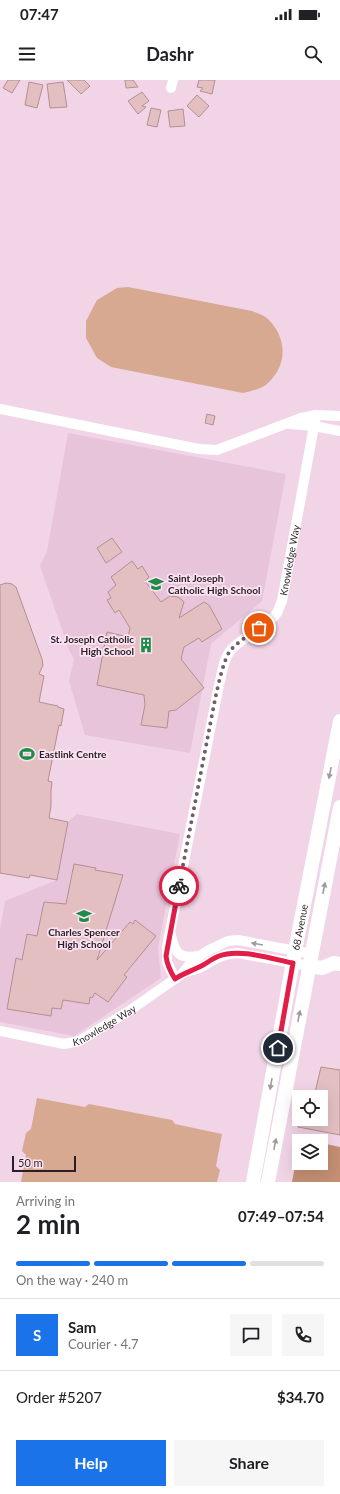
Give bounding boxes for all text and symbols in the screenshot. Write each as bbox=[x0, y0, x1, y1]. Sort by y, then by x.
text: 07:47 bbox=[20, 5, 59, 23]
icon: menu bbox=[16, 43, 38, 65]
text: Dashr bbox=[146, 43, 194, 65]
icon: search bbox=[302, 43, 324, 65]
street label: Knowledge Way bbox=[277, 523, 302, 597]
place label: Saint Joseph Catholic High School bbox=[168, 572, 260, 596]
school or university icon: Saint Joseph Catholic High School bbox=[147, 575, 165, 593]
pin bbox=[242, 611, 276, 645]
icon: bag bbox=[248, 617, 270, 639]
place label: St. Joseph Catholic High School bbox=[51, 633, 134, 657]
building icon: St. Joseph Catholic High School bbox=[137, 636, 155, 654]
sports icon: Eastlink Centre bbox=[18, 745, 36, 763]
place label: Eastlink Centre bbox=[39, 748, 107, 760]
one-way arrow bbox=[327, 766, 333, 779]
courier bbox=[159, 866, 199, 906]
icon: bike bbox=[168, 875, 190, 897]
one-way arrow bbox=[322, 882, 328, 895]
street label: 68 Avenue bbox=[289, 903, 310, 951]
school or university icon: Charles Spencer High School bbox=[75, 907, 93, 925]
place label: Charles Spencer High School bbox=[48, 926, 120, 950]
one-way arrow bbox=[251, 940, 263, 946]
street label: Knowledge Way bbox=[72, 1002, 139, 1048]
one-way arrow bbox=[297, 1010, 303, 1022]
pin bbox=[261, 1031, 295, 1065]
icon: home bbox=[267, 1037, 289, 1059]
one-way arrow bbox=[268, 1078, 274, 1090]
map controls bbox=[292, 1090, 328, 1170]
button: locate bbox=[292, 1090, 328, 1126]
button: layers bbox=[292, 1134, 328, 1170]
one-way arrow bbox=[272, 1138, 278, 1150]
scale bar bbox=[12, 1154, 76, 1173]
text: 50 m bbox=[18, 1156, 43, 1169]
text: Arriving in bbox=[16, 1193, 75, 1209]
text: 07:49–07:54 bbox=[238, 1207, 324, 1225]
text: 2 min bbox=[16, 1208, 80, 1240]
text: On the way · 240 m bbox=[16, 1272, 128, 1288]
button: chat bbox=[230, 1314, 272, 1356]
button: phone bbox=[282, 1314, 324, 1356]
text: Sam bbox=[68, 1318, 96, 1336]
text: S bbox=[33, 1326, 41, 1344]
text: Courier · 4.7 bbox=[68, 1336, 139, 1352]
text: Order #5207 bbox=[16, 1388, 102, 1406]
text: $34.70 bbox=[277, 1388, 324, 1406]
button: Help bbox=[16, 1440, 166, 1486]
button: Share bbox=[174, 1440, 324, 1486]

